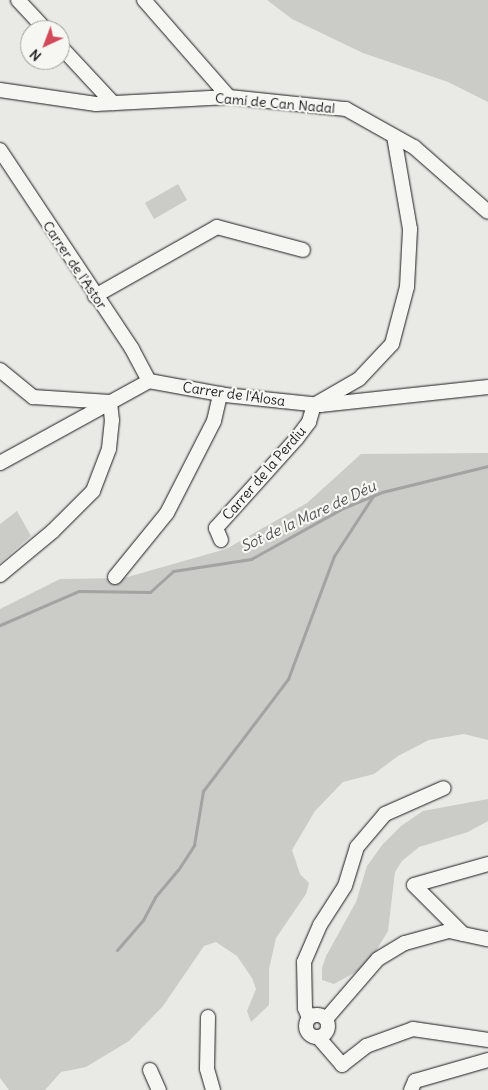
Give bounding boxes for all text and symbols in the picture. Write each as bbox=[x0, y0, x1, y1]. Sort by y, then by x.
north arrow bbox=[20, 20, 70, 70]
text: N bbox=[26, 45, 45, 65]
street label: Camí de Can Nadal bbox=[214, 89, 336, 117]
street label: Carrer de l'Astor bbox=[39, 218, 111, 312]
street label: Carrer de l'Alosa bbox=[182, 378, 286, 410]
street label: Carrer de la Perdiu bbox=[219, 423, 309, 523]
water label: Sot de la Mare de Déu bbox=[238, 477, 378, 555]

